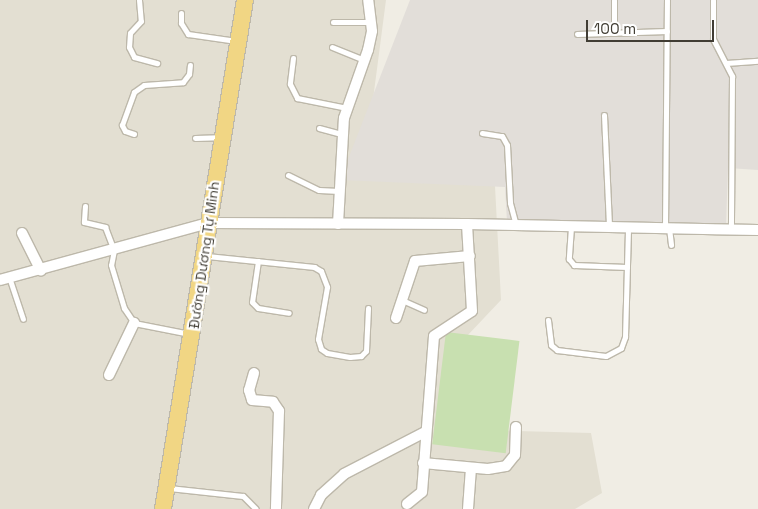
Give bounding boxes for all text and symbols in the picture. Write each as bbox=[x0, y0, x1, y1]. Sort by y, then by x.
scale bar bbox=[588, 10, 716, 42]
text: 100 m bbox=[594, 19, 636, 38]
street label: Đường Dương Tự Minh bbox=[185, 180, 223, 330]

